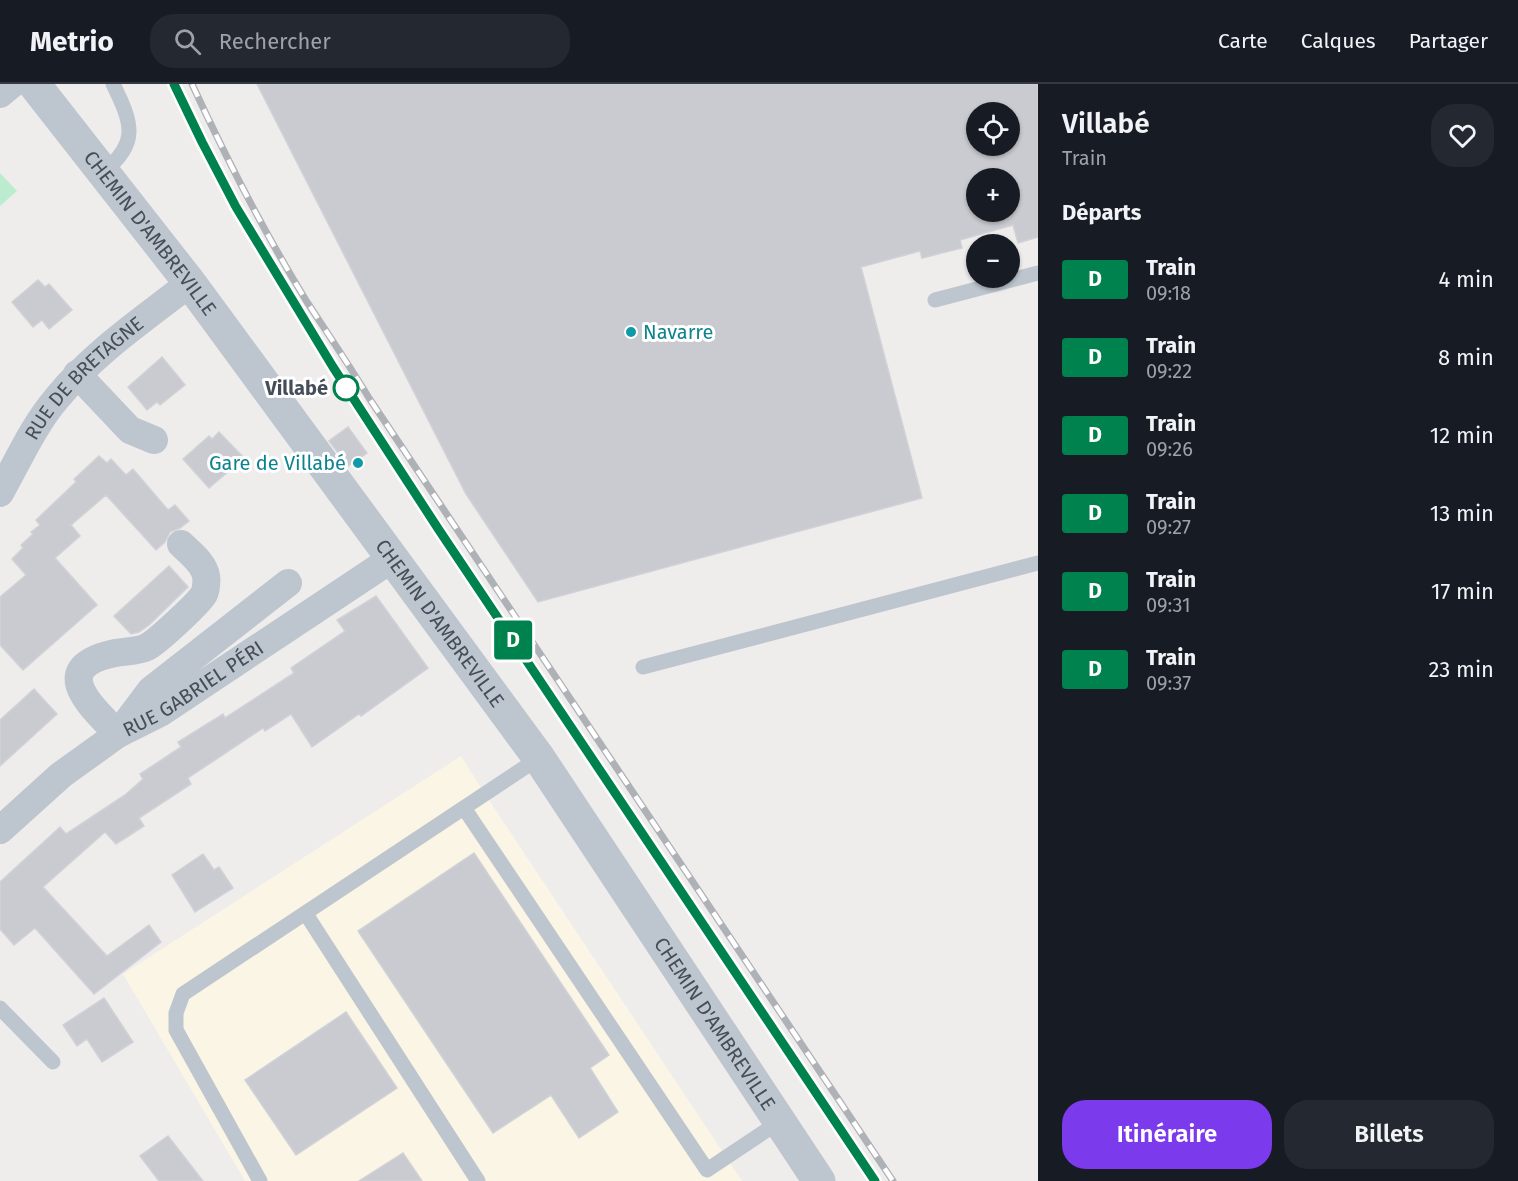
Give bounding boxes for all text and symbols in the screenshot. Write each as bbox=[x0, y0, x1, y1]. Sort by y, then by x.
search box bbox=[150, 14, 570, 68]
text: Metrio bbox=[30, 25, 114, 58]
icon: search bbox=[171, 25, 204, 58]
text: Rechercher bbox=[219, 28, 331, 55]
text: Carte bbox=[1218, 28, 1268, 54]
text: Calques bbox=[1301, 28, 1376, 54]
text: Partager bbox=[1409, 28, 1488, 54]
map controls bbox=[966, 102, 1020, 288]
button: locate bbox=[966, 102, 1020, 156]
button: heart bbox=[1431, 104, 1494, 167]
text: Villabé bbox=[1062, 107, 1150, 140]
street label: CHEMIN D'AMBREVILLE bbox=[79, 146, 222, 320]
text: Train bbox=[1062, 146, 1107, 170]
button: + bbox=[966, 168, 1020, 222]
text: Départs bbox=[1062, 199, 1141, 226]
button: − bbox=[966, 234, 1020, 288]
text: Train bbox=[1146, 254, 1196, 281]
text: D bbox=[1088, 266, 1102, 292]
text: 4 min bbox=[1439, 266, 1494, 293]
text: 09:18 bbox=[1146, 281, 1191, 305]
street label: RUE DE BRETAGNE bbox=[19, 311, 148, 444]
place label: Navarre bbox=[643, 320, 713, 344]
marker: Navarre bbox=[624, 325, 638, 339]
text: Train bbox=[1146, 332, 1196, 359]
text: D bbox=[1088, 344, 1102, 370]
text: 8 min bbox=[1438, 344, 1494, 371]
text: 09:22 bbox=[1146, 359, 1192, 383]
marker: Villabé bbox=[333, 375, 359, 401]
place label: Villabé bbox=[264, 376, 328, 400]
text: Train bbox=[1146, 410, 1196, 437]
text: D bbox=[1088, 422, 1102, 448]
text: 12 min bbox=[1430, 422, 1494, 449]
text: 09:26 bbox=[1146, 437, 1193, 461]
place label: Gare de Villabé bbox=[209, 451, 346, 475]
marker: Gare de Villabé bbox=[351, 456, 365, 470]
text: Train bbox=[1146, 488, 1196, 515]
text: D bbox=[1088, 500, 1102, 526]
text: 13 min bbox=[1430, 500, 1494, 527]
text: 09:27 bbox=[1146, 515, 1191, 539]
street label: CHEMIN D'AMBREVILLE bbox=[370, 535, 510, 712]
text: Train bbox=[1146, 566, 1196, 593]
text: D bbox=[1088, 578, 1102, 604]
text: 17 min bbox=[1431, 578, 1494, 605]
text: 09:31 bbox=[1146, 593, 1191, 617]
line badge: D bbox=[494, 620, 532, 660]
text: D bbox=[506, 627, 520, 653]
street label: RUE GABRIEL PÉRI bbox=[119, 636, 268, 742]
text: Train bbox=[1146, 644, 1196, 671]
text: D bbox=[1088, 656, 1102, 682]
text: 23 min bbox=[1428, 656, 1494, 683]
text: 09:37 bbox=[1146, 671, 1191, 695]
street label: CHEMIN D'AMBREVILLE bbox=[649, 933, 781, 1115]
button: Itinéraire bbox=[1062, 1100, 1272, 1169]
button: Billets bbox=[1284, 1100, 1494, 1169]

